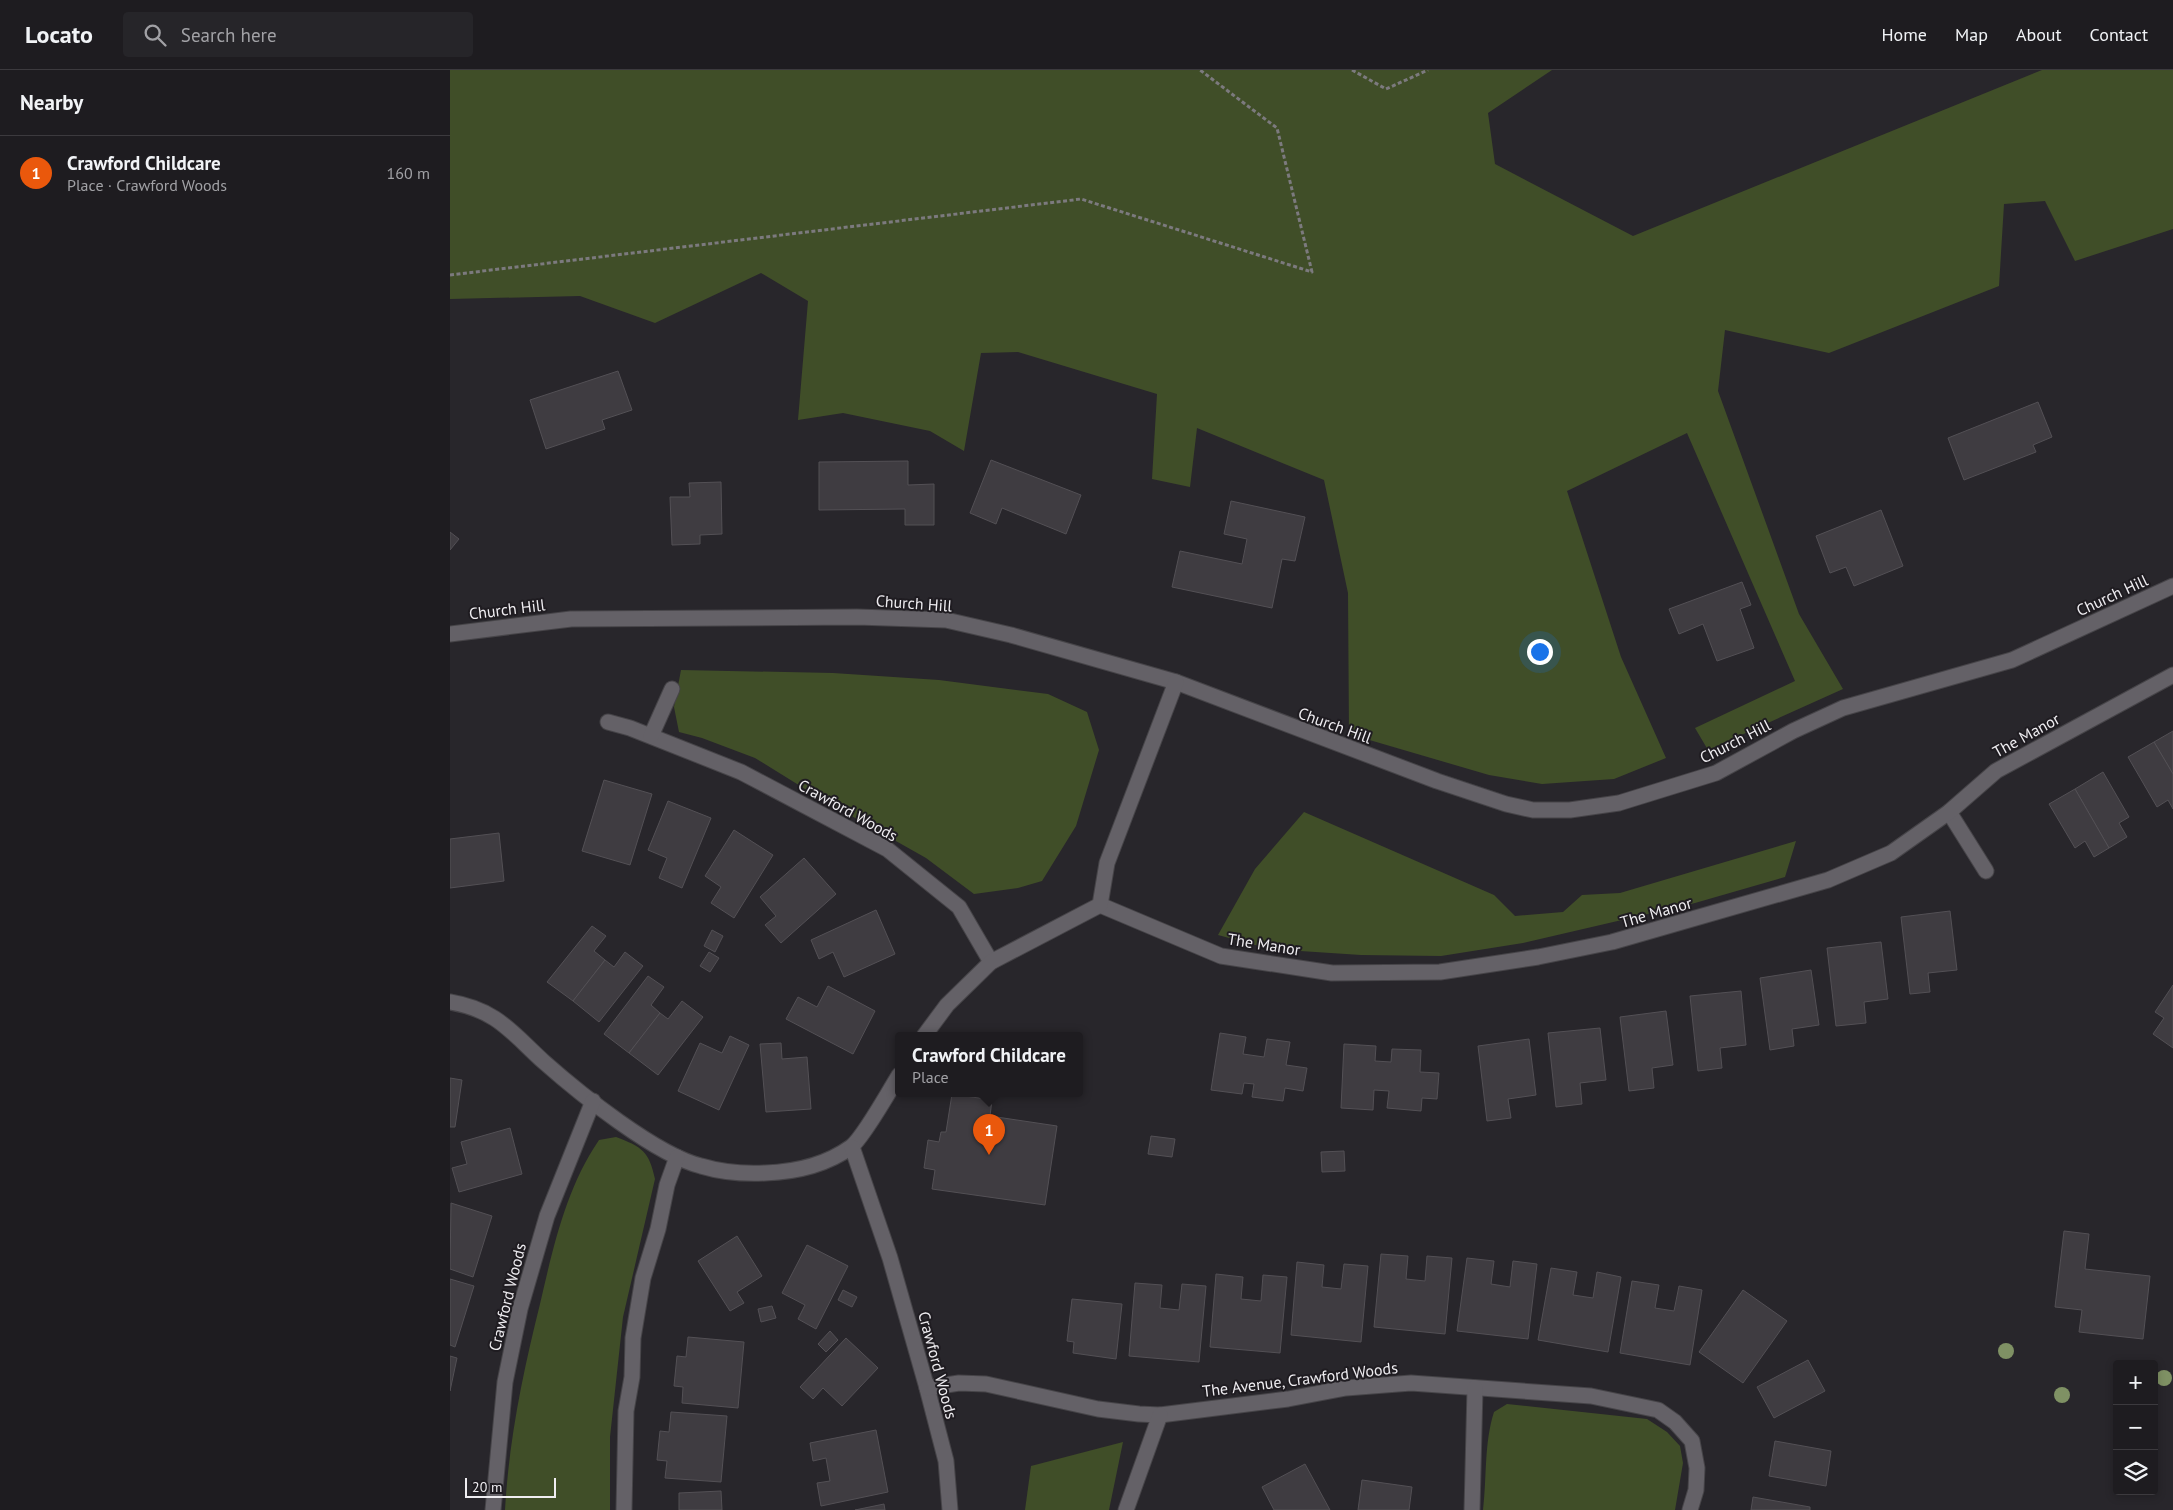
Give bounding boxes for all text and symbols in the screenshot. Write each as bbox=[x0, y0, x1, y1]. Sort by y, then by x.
search box bbox=[123, 12, 473, 57]
text: Locato bbox=[25, 19, 93, 50]
icon: search bbox=[141, 21, 169, 49]
text: Search here bbox=[181, 23, 277, 47]
text: Home bbox=[1881, 23, 1927, 46]
text: Map bbox=[1955, 23, 1988, 46]
text: About bbox=[2016, 23, 2062, 46]
text: Contact bbox=[2090, 23, 2148, 46]
text: Nearby bbox=[20, 89, 83, 116]
text: Crawford Childcare bbox=[67, 151, 221, 175]
text: 1 bbox=[31, 163, 41, 183]
text: 160 m bbox=[387, 163, 430, 183]
text: Place · Crawford Woods bbox=[67, 175, 227, 195]
street label: Church Hill bbox=[2073, 570, 2151, 620]
street label: Church Hill bbox=[875, 590, 953, 616]
street label: Church Hill bbox=[468, 594, 547, 624]
your location bbox=[1527, 639, 1553, 665]
street label: Church Hill bbox=[1296, 703, 1375, 748]
street label: The Manor bbox=[1989, 708, 2063, 762]
street label: Church Hill bbox=[1696, 715, 1774, 767]
street label: Crawford Woods bbox=[795, 774, 901, 846]
street label: The Manor bbox=[1618, 892, 1695, 932]
street label: The Manor bbox=[1226, 928, 1302, 960]
popup bbox=[895, 1032, 1083, 1097]
text: Crawford Childcare bbox=[912, 1043, 1066, 1067]
text: Place bbox=[912, 1067, 949, 1087]
pin: 1 bbox=[973, 1114, 1005, 1155]
street label: Crawford Woods bbox=[484, 1241, 530, 1353]
street label: Crawford Woods bbox=[914, 1309, 962, 1421]
street label: The Avenue, Crawford Woods bbox=[1201, 1357, 1399, 1401]
map controls bbox=[2113, 1360, 2158, 1495]
button: + bbox=[2113, 1360, 2158, 1405]
button: − bbox=[2113, 1405, 2158, 1450]
button: layers bbox=[2113, 1450, 2158, 1495]
scale bar bbox=[465, 1475, 556, 1498]
text: 20 m bbox=[472, 1478, 502, 1496]

